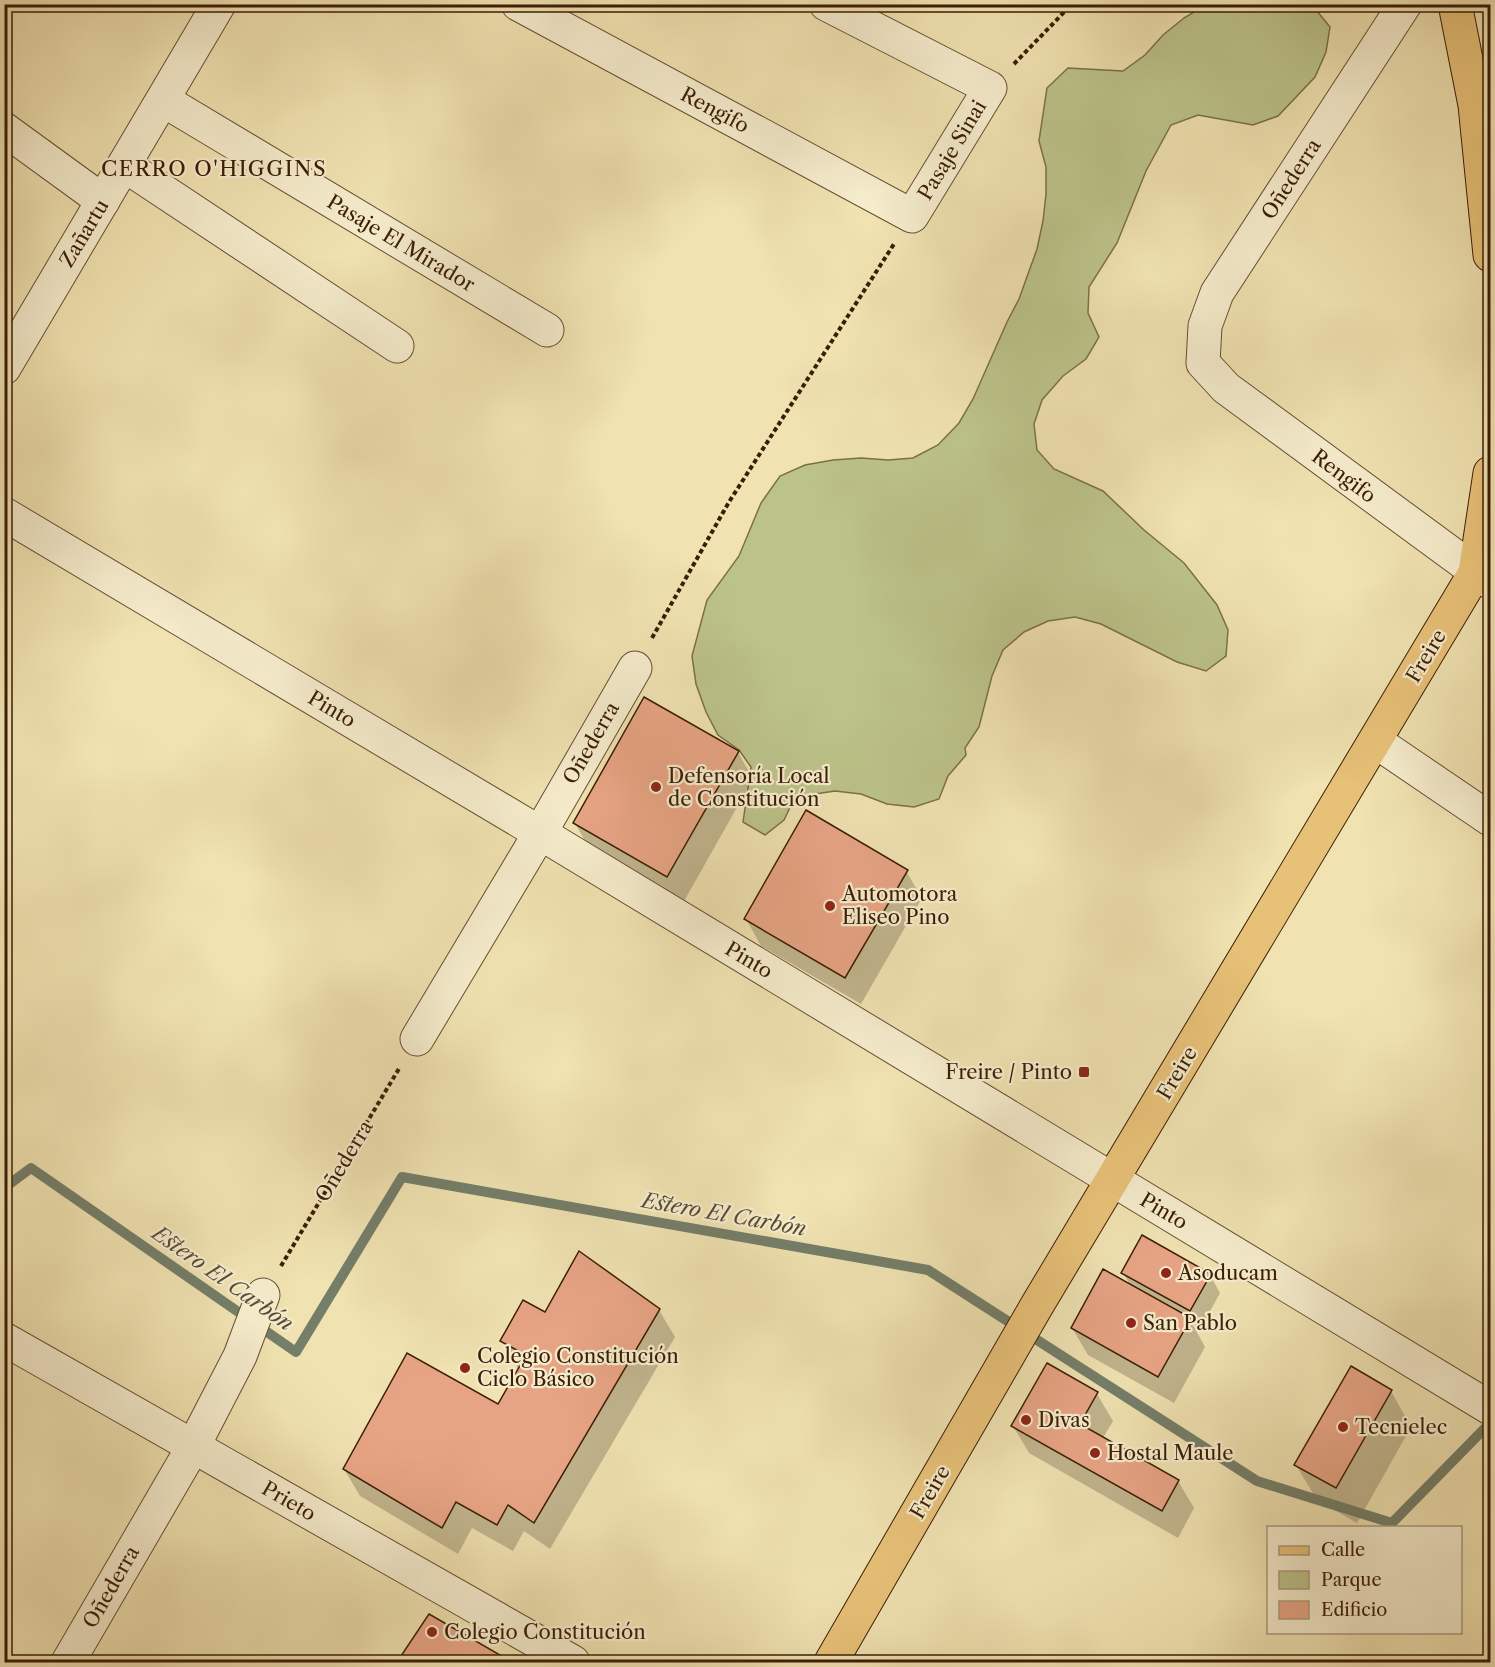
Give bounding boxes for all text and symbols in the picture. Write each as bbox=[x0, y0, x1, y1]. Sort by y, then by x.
street label: Rengifo bbox=[677, 82, 753, 138]
street label: Pasaje Sinai bbox=[913, 96, 991, 204]
street label: Oñederra bbox=[1256, 134, 1326, 224]
district label: CERRO O'HIGGINS bbox=[101, 156, 327, 181]
street label: Pasaje El Mirador bbox=[323, 189, 480, 297]
street label: Zañartu bbox=[54, 195, 114, 271]
street label: Rengifo bbox=[1307, 444, 1381, 508]
street label: Freire bbox=[1401, 625, 1451, 687]
street label: Pinto bbox=[304, 686, 360, 732]
street label: Oñederra bbox=[558, 697, 624, 788]
place label: Defensoría Local de Constitución bbox=[668, 764, 830, 811]
marker: Defensoría Local de Constitución bbox=[649, 780, 663, 794]
place label: Automotora Eliseo Pino bbox=[841, 882, 958, 929]
marker: Automotora Eliseo Pino bbox=[823, 899, 837, 913]
street label: Pinto bbox=[721, 937, 777, 983]
street label: Freire bbox=[1152, 1042, 1202, 1104]
place label: Freire / Pinto bbox=[945, 1060, 1072, 1084]
marker: Freire / Pinto bbox=[1077, 1065, 1091, 1079]
street label: Oñederra bbox=[310, 1116, 378, 1206]
water label: Estero El Carbón bbox=[638, 1187, 808, 1241]
street label: Pinto bbox=[1136, 1188, 1192, 1234]
water label: Estero El Carbón bbox=[146, 1219, 298, 1336]
place label: Asoducam bbox=[1177, 1261, 1278, 1285]
marker: Asoducam bbox=[1159, 1266, 1173, 1280]
place label: San Pablo bbox=[1143, 1311, 1237, 1335]
marker: San Pablo bbox=[1124, 1316, 1138, 1330]
place label: Colegio Constitución Ciclo Básico bbox=[477, 1344, 679, 1391]
marker: Colegio Constitución Ciclo Básico bbox=[458, 1361, 472, 1375]
place label: Divas bbox=[1038, 1408, 1090, 1432]
marker: Divas bbox=[1019, 1413, 1033, 1427]
place label: Tecnielec bbox=[1355, 1415, 1447, 1439]
marker: Tecnielec bbox=[1336, 1420, 1350, 1434]
place label: Hostal Maule bbox=[1107, 1441, 1233, 1465]
marker: Hostal Maule bbox=[1088, 1446, 1102, 1460]
street label: Freire bbox=[905, 1461, 955, 1523]
street label: Prieto bbox=[258, 1476, 320, 1526]
legend bbox=[1267, 1526, 1462, 1634]
text: Calle bbox=[1321, 1539, 1365, 1561]
street label: Oñederra bbox=[78, 1541, 144, 1632]
text: Parque bbox=[1321, 1569, 1382, 1591]
text: Edificio bbox=[1321, 1599, 1387, 1621]
place label: Colegio Constitución bbox=[444, 1620, 646, 1644]
marker: Colegio Constitución bbox=[425, 1625, 439, 1639]

